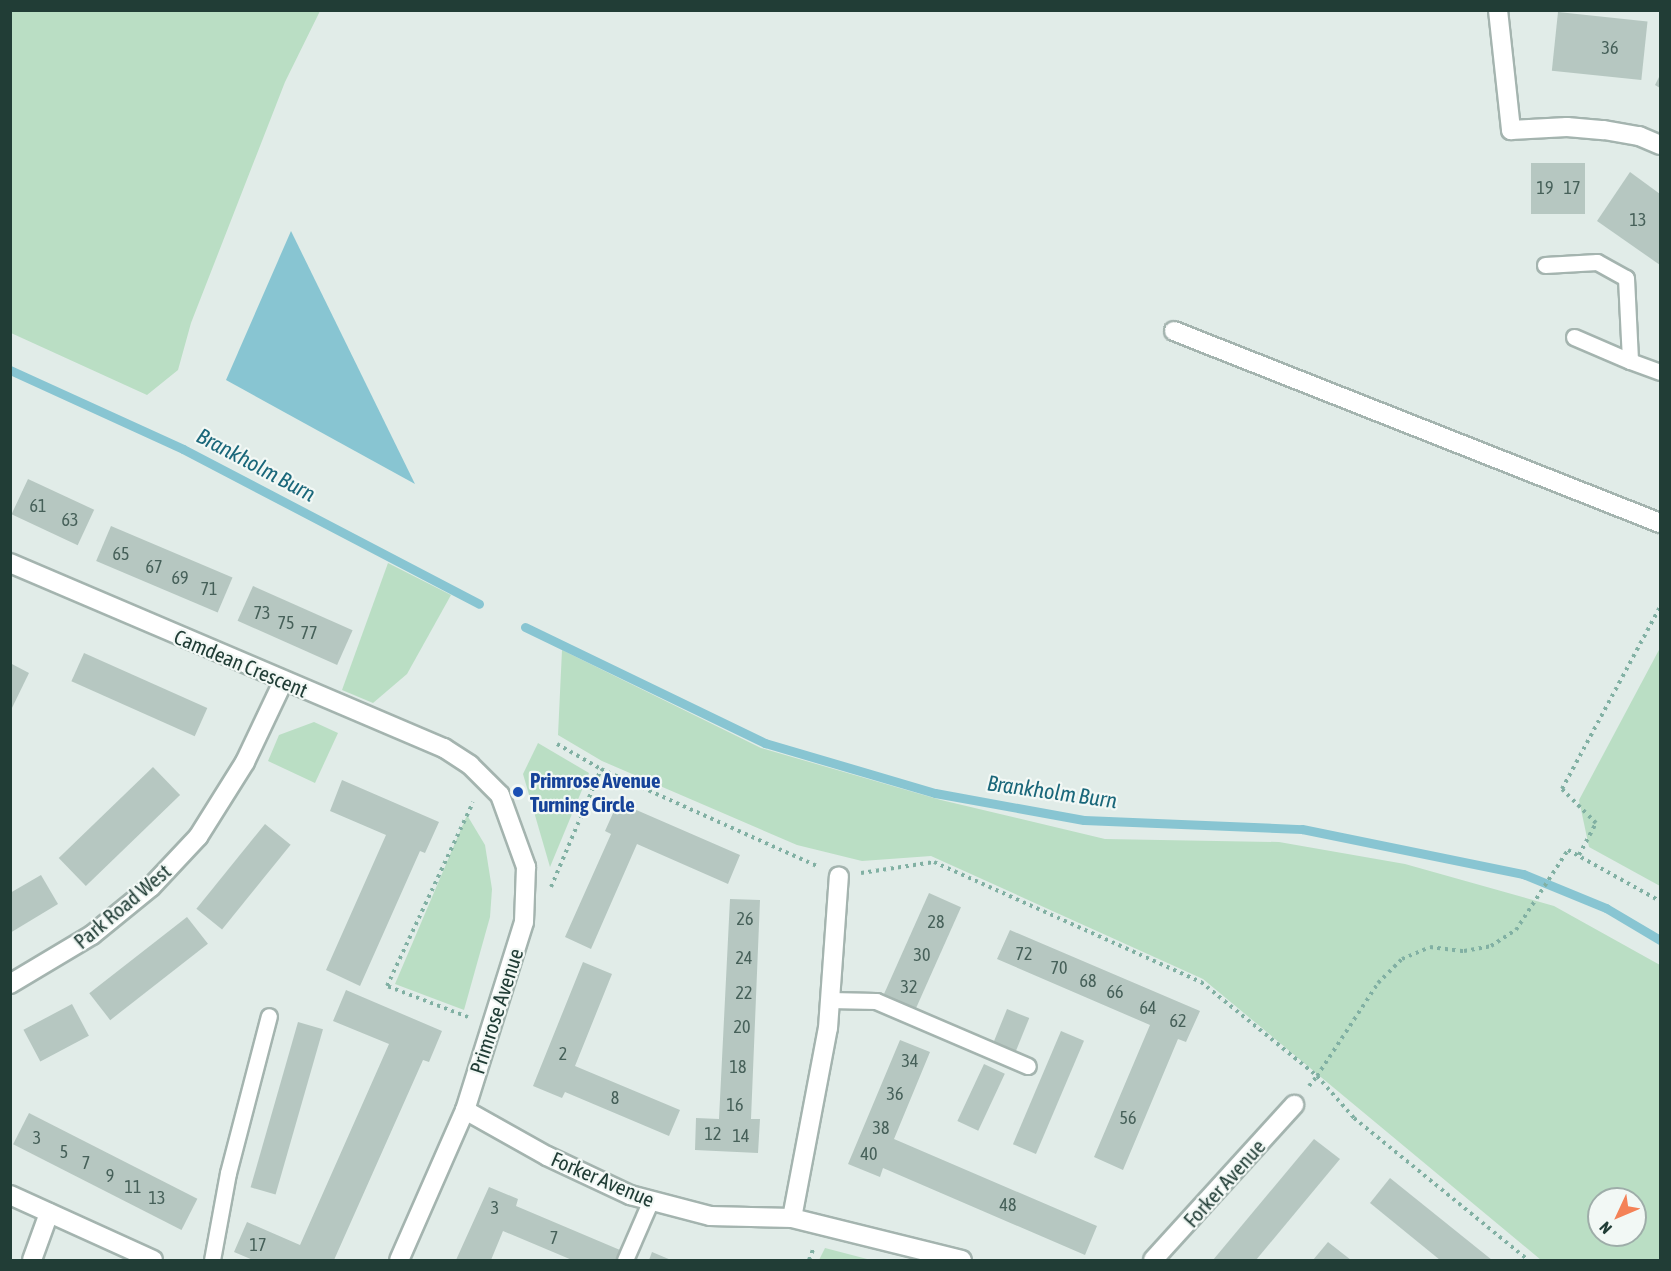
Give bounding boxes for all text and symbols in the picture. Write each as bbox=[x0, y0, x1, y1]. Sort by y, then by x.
house number: 36 bbox=[1602, 37, 1618, 59]
house number: 19 bbox=[1537, 177, 1553, 199]
house number: 17 bbox=[1564, 177, 1580, 199]
house number: 13 bbox=[1630, 209, 1646, 231]
water label: Brankholm Burn bbox=[192, 423, 320, 507]
house number: 61 bbox=[30, 495, 46, 517]
house number: 63 bbox=[62, 509, 78, 531]
house number: 65 bbox=[113, 543, 129, 565]
house number: 67 bbox=[146, 556, 162, 578]
house number: 69 bbox=[172, 567, 188, 589]
house number: 71 bbox=[201, 578, 217, 600]
house number: 73 bbox=[254, 602, 270, 624]
house number: 75 bbox=[278, 612, 294, 634]
house number: 77 bbox=[301, 622, 317, 644]
street label: Camdean Crescent bbox=[170, 624, 312, 702]
place label: Primrose Avenue Turning Circle bbox=[530, 767, 660, 817]
water label: Brankholm Burn bbox=[985, 770, 1119, 814]
marker: Primrose Avenue Turning Circle bbox=[511, 785, 525, 799]
street label: Park Road West bbox=[69, 858, 175, 954]
house number: 26 bbox=[737, 908, 753, 930]
house number: 28 bbox=[928, 911, 944, 933]
house number: 72 bbox=[1016, 943, 1032, 965]
house number: 30 bbox=[914, 944, 930, 966]
street label: Primrose Avenue bbox=[464, 945, 528, 1077]
house number: 24 bbox=[736, 947, 752, 969]
house number: 70 bbox=[1051, 957, 1067, 979]
house number: 68 bbox=[1080, 970, 1096, 992]
house number: 32 bbox=[901, 976, 917, 998]
house number: 66 bbox=[1107, 981, 1123, 1003]
house number: 22 bbox=[736, 982, 752, 1004]
house number: 64 bbox=[1140, 997, 1156, 1019]
house number: 62 bbox=[1170, 1010, 1186, 1032]
house number: 20 bbox=[734, 1016, 750, 1038]
house number: 2 bbox=[559, 1043, 567, 1065]
house number: 34 bbox=[902, 1050, 918, 1072]
house number: 18 bbox=[730, 1056, 746, 1078]
house number: 36 bbox=[887, 1083, 903, 1105]
house number: 8 bbox=[611, 1087, 619, 1109]
house number: 16 bbox=[727, 1094, 743, 1116]
house number: 56 bbox=[1120, 1107, 1136, 1129]
house number: 38 bbox=[873, 1117, 889, 1139]
house number: 12 bbox=[705, 1123, 721, 1145]
house number: 14 bbox=[733, 1125, 749, 1147]
house number: 3 bbox=[33, 1127, 41, 1149]
street label: Forker Avenue bbox=[1178, 1134, 1270, 1232]
house number: 5 bbox=[60, 1141, 68, 1163]
house number: 40 bbox=[861, 1143, 877, 1165]
street label: Forker Avenue bbox=[548, 1146, 658, 1212]
house number: 7 bbox=[82, 1152, 90, 1174]
house number: 9 bbox=[106, 1165, 114, 1187]
house number: 11 bbox=[125, 1176, 141, 1198]
house number: 13 bbox=[149, 1187, 165, 1209]
north arrow bbox=[1587, 1187, 1647, 1247]
house number: 48 bbox=[1000, 1194, 1016, 1216]
house number: 3 bbox=[491, 1197, 499, 1219]
text: N bbox=[1596, 1218, 1615, 1238]
house number: 7 bbox=[550, 1227, 558, 1249]
house number: 17 bbox=[250, 1234, 266, 1256]

